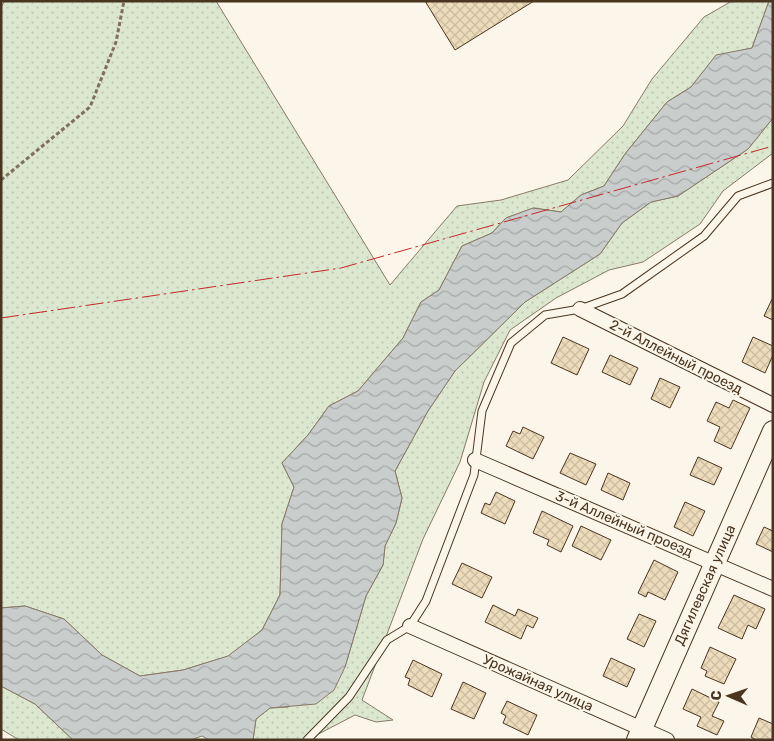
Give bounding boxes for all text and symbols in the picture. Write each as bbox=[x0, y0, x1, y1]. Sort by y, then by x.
street label: 2-й Аллейный проезд bbox=[607, 316, 745, 398]
street label: 3-й Аллейный проезд bbox=[553, 487, 695, 561]
street label: Дягилевская улица bbox=[671, 522, 739, 648]
street label: Урожайная улица bbox=[480, 651, 596, 715]
north arrow bbox=[704, 671, 754, 721]
text: С bbox=[708, 690, 725, 701]

